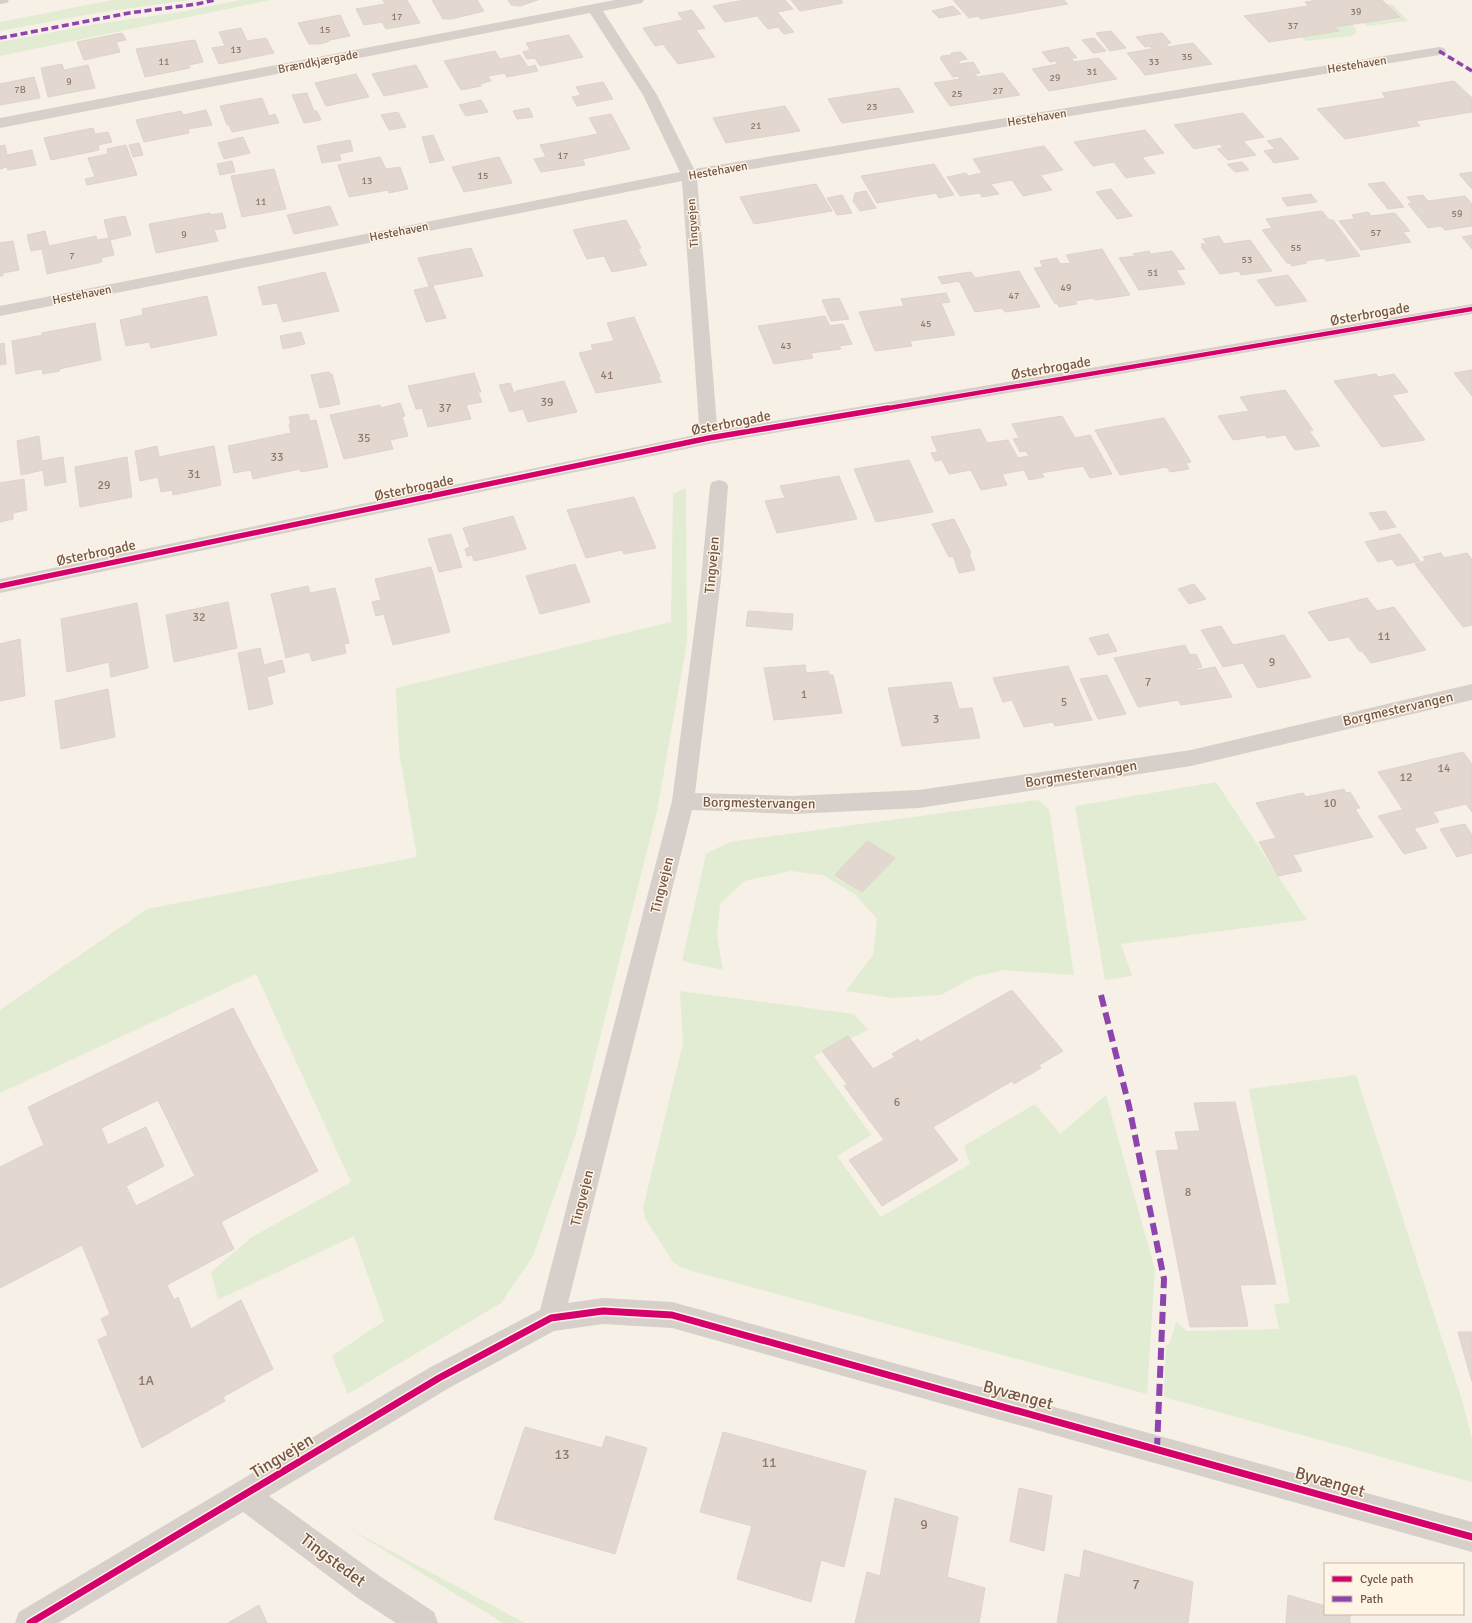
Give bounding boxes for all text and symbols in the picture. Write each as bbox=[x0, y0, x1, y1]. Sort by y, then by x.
house number: 39 bbox=[1351, 6, 1361, 18]
house number: 17 bbox=[392, 11, 402, 23]
house number: 37 bbox=[1288, 20, 1298, 32]
house number: 15 bbox=[320, 24, 330, 36]
house number: 13 bbox=[231, 44, 241, 56]
street label: Brændkjærgade bbox=[277, 47, 359, 77]
house number: 35 bbox=[1182, 51, 1192, 63]
street label: Hestehaven bbox=[1326, 53, 1388, 77]
house number: 11 bbox=[159, 56, 169, 68]
house number: 33 bbox=[1149, 56, 1159, 68]
house number: 31 bbox=[1087, 66, 1097, 78]
house number: 29 bbox=[1050, 72, 1060, 84]
house number: 9 bbox=[66, 76, 72, 88]
house number: 7B bbox=[14, 84, 26, 96]
house number: 27 bbox=[993, 85, 1003, 97]
house number: 25 bbox=[952, 88, 962, 100]
house number: 23 bbox=[867, 101, 877, 113]
street label: Hestehaven bbox=[1006, 106, 1068, 130]
house number: 21 bbox=[751, 120, 761, 132]
house number: 17 bbox=[558, 150, 568, 162]
street label: Hestehaven bbox=[687, 158, 749, 184]
house number: 15 bbox=[478, 170, 488, 182]
house number: 13 bbox=[362, 175, 372, 187]
house number: 11 bbox=[256, 196, 266, 208]
street label: Tingvejen bbox=[684, 198, 702, 248]
house number: 59 bbox=[1452, 208, 1462, 220]
street label: Hestehaven bbox=[368, 219, 430, 245]
house number: 57 bbox=[1371, 227, 1381, 239]
house number: 9 bbox=[181, 229, 187, 241]
house number: 55 bbox=[1291, 242, 1301, 254]
house number: 7 bbox=[69, 250, 75, 262]
house number: 53 bbox=[1242, 254, 1252, 266]
house number: 51 bbox=[1148, 267, 1158, 279]
street label: Hestehaven bbox=[51, 282, 113, 308]
house number: 49 bbox=[1061, 282, 1071, 294]
house number: 47 bbox=[1009, 290, 1019, 302]
street label: Østerbrogade bbox=[1329, 299, 1411, 329]
house number: 45 bbox=[921, 318, 931, 330]
house number: 43 bbox=[781, 340, 791, 352]
street label: Østerbrogade bbox=[1010, 353, 1092, 383]
house number: 41 bbox=[601, 368, 613, 383]
house number: 39 bbox=[541, 395, 553, 410]
house number: 37 bbox=[439, 401, 451, 416]
street label: Østerbrogade bbox=[690, 407, 772, 439]
house number: 35 bbox=[358, 431, 370, 446]
house number: 33 bbox=[271, 450, 283, 465]
house number: 31 bbox=[188, 467, 200, 482]
street label: Østerbrogade bbox=[373, 471, 455, 505]
house number: 29 bbox=[98, 478, 110, 493]
street label: Østerbrogade bbox=[55, 536, 137, 570]
street label: Tingvejen bbox=[701, 536, 723, 594]
house number: 32 bbox=[193, 610, 205, 625]
house number: 11 bbox=[1378, 629, 1390, 644]
house number: 9 bbox=[1269, 655, 1275, 670]
house number: 7 bbox=[1145, 675, 1151, 690]
house number: 1 bbox=[801, 687, 807, 702]
street label: Borgmestervangen bbox=[1341, 688, 1455, 730]
house number: 5 bbox=[1061, 695, 1067, 710]
house number: 3 bbox=[933, 712, 939, 727]
street label: Borgmestervangen bbox=[1024, 757, 1138, 791]
house number: 14 bbox=[1438, 761, 1451, 776]
house number: 12 bbox=[1400, 770, 1412, 785]
street label: Borgmestervangen bbox=[702, 794, 816, 812]
house number: 10 bbox=[1324, 796, 1336, 811]
street label: Tingvejen bbox=[647, 855, 677, 915]
house number: 6 bbox=[894, 1095, 900, 1110]
street label: Tingvejen bbox=[567, 1168, 597, 1228]
house number: 8 bbox=[1185, 1185, 1191, 1200]
house number: 1A bbox=[138, 1372, 154, 1389]
street label: Byvænget bbox=[981, 1376, 1055, 1414]
street label: Tingvejen bbox=[247, 1429, 317, 1483]
house number: 13 bbox=[554, 1446, 570, 1463]
house number: 11 bbox=[761, 1454, 777, 1471]
street label: Byvænget bbox=[1293, 1462, 1367, 1502]
house number: 9 bbox=[920, 1516, 928, 1533]
street label: Tingstedet bbox=[296, 1529, 370, 1591]
legend bbox=[1324, 1563, 1464, 1615]
text: Cycle path bbox=[1360, 1572, 1413, 1587]
house number: 7 bbox=[1132, 1576, 1140, 1593]
text: Path bbox=[1360, 1592, 1383, 1607]

